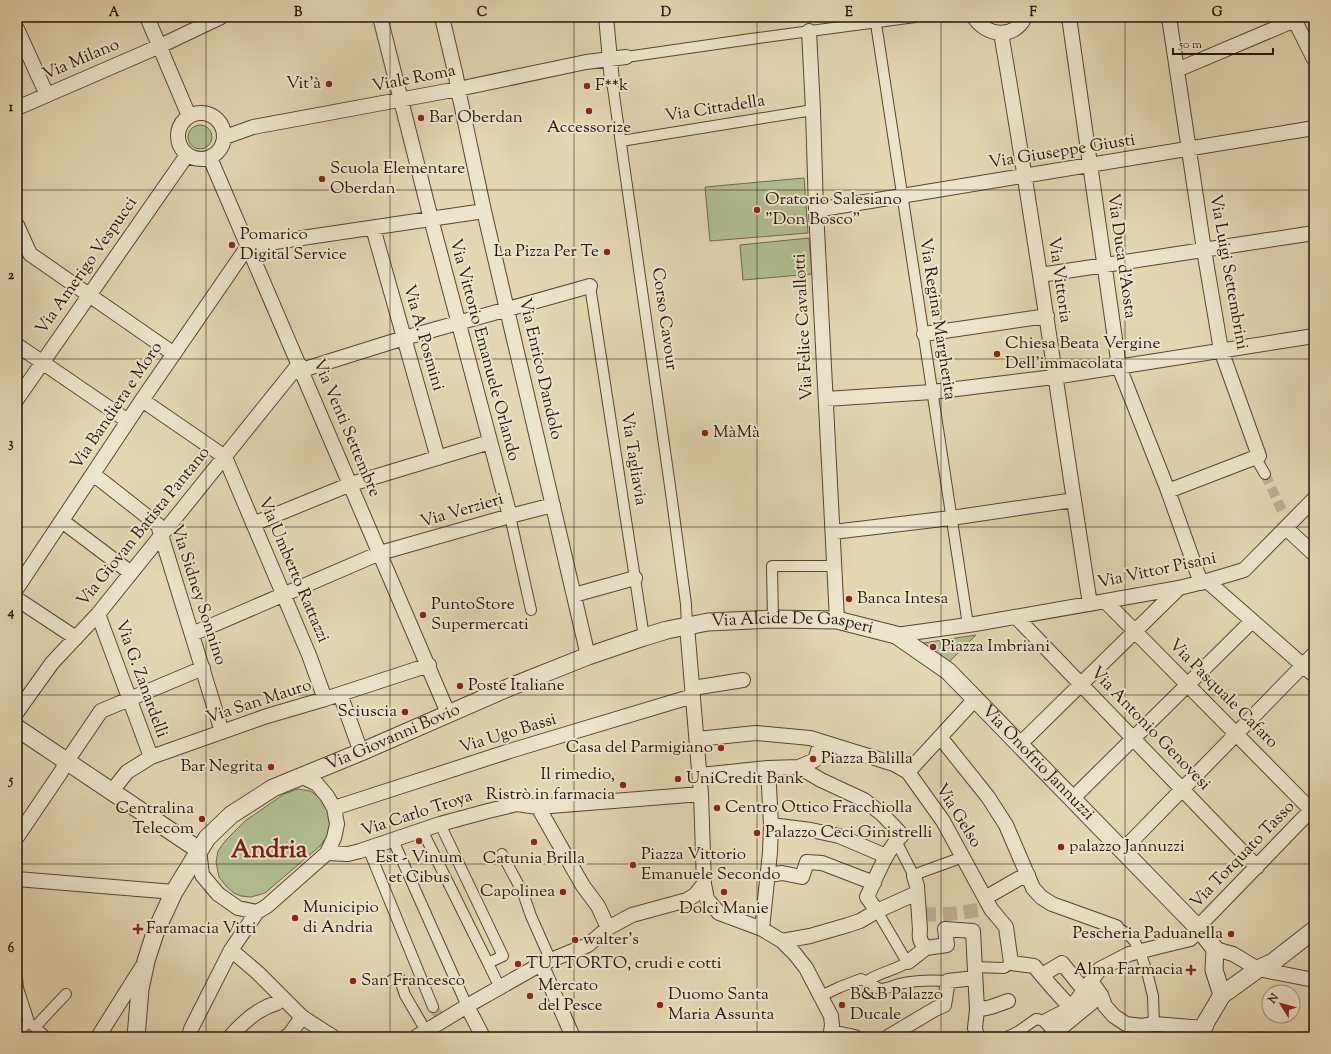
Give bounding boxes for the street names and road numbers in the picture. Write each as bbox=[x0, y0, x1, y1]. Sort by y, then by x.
street label: Via Milano bbox=[39, 33, 123, 87]
street label: Viale Roma bbox=[370, 59, 458, 99]
street label: Via Cittadella bbox=[663, 89, 767, 129]
street label: Via Giuseppe Giusti bbox=[987, 129, 1137, 175]
street label: Via Amerigo Vespucci bbox=[30, 192, 144, 340]
street label: Via Duca d'Aosta bbox=[1100, 192, 1142, 320]
street label: Via Luigi Settembrini bbox=[1203, 192, 1254, 352]
street label: Via Vittorio Emanuele Orlando bbox=[443, 236, 525, 464]
street label: Via Regina Margherita bbox=[912, 236, 962, 402]
street label: Via Vittoria bbox=[1041, 236, 1077, 325]
street label: Via Felice Cavallotti bbox=[788, 253, 820, 401]
street label: Corso Cavour bbox=[645, 266, 683, 372]
street label: Via A. Posmini bbox=[396, 282, 450, 394]
street label: Via Enrico Dandolo bbox=[512, 296, 568, 442]
street label: Via Bandiera e Moro bbox=[65, 337, 169, 475]
street label: Via Venti Settembre bbox=[306, 355, 386, 501]
street label: Via Tagliavia bbox=[614, 411, 652, 507]
street label: Via Giovan Batista Pantano bbox=[72, 442, 216, 612]
street label: Via Verzieri bbox=[418, 488, 507, 534]
street label: Via Umberto Rattazzi bbox=[251, 493, 335, 647]
street label: Via Sidney Sonnino bbox=[164, 522, 232, 668]
street label: Via Vittor Pisani bbox=[1095, 547, 1219, 595]
street label: Via Alcide De Gasperi bbox=[711, 607, 876, 641]
street label: Via G. Zanardelli bbox=[109, 617, 174, 741]
street label: Via Pasquale Cafaro bbox=[1163, 634, 1283, 754]
street label: Via Antonio Genovesi bbox=[1084, 662, 1216, 796]
street label: Via San Mauro bbox=[203, 674, 315, 730]
street label: Via Giovanni Bovio bbox=[322, 698, 464, 777]
street label: Via Onofrio Jannuzzi bbox=[976, 700, 1100, 826]
street label: Via Ugo Bassi bbox=[456, 708, 560, 760]
street label: Via Gelso bbox=[929, 779, 987, 853]
street label: Via Carlo Troya bbox=[358, 785, 476, 843]
street label: Via Torquato Tasso bbox=[1185, 796, 1301, 914]

